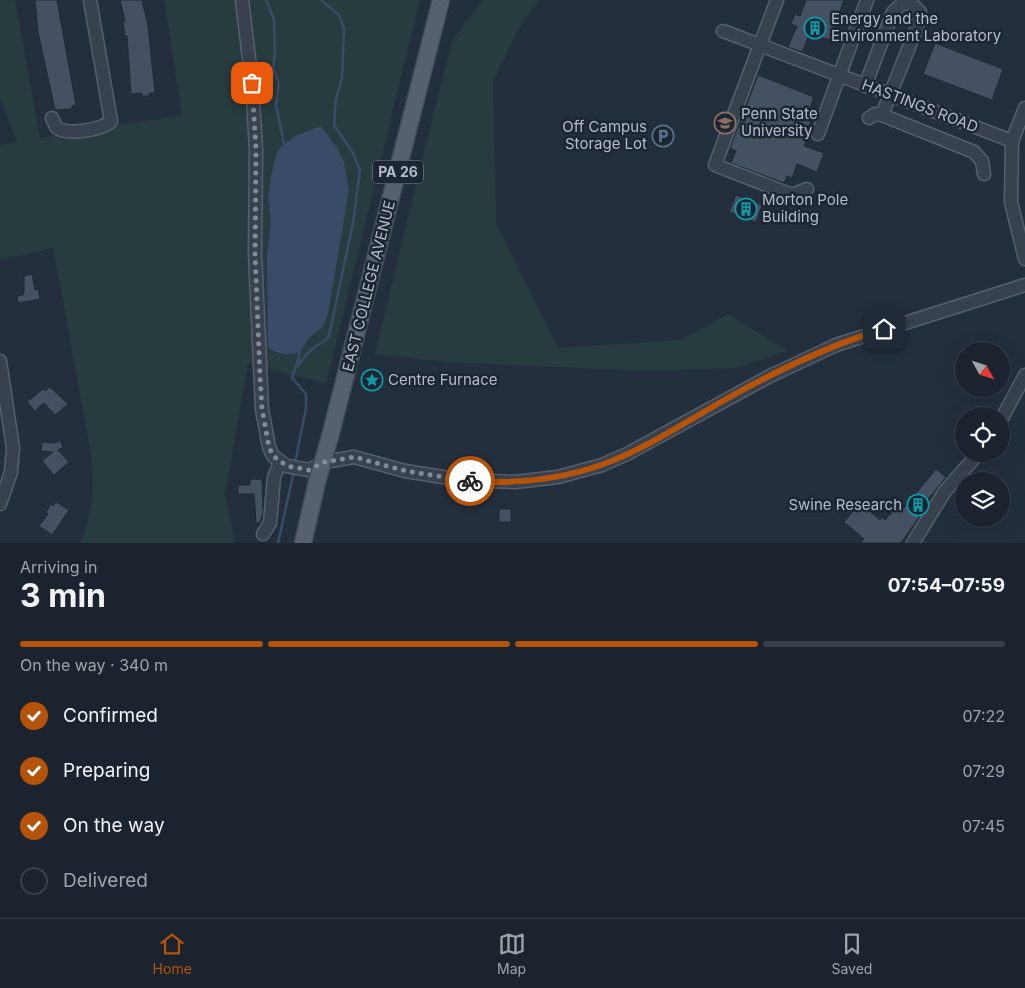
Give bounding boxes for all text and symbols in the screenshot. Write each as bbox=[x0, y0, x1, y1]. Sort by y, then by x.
place label: Energy and the Environment Laboratory bbox=[831, 9, 1002, 45]
building icon: Energy and the Environment Laboratory bbox=[803, 16, 827, 40]
pin bbox=[231, 62, 273, 104]
icon: bag bbox=[238, 69, 266, 97]
street label: HASTINGS ROAD bbox=[859, 75, 981, 136]
place label: Penn State University bbox=[741, 104, 818, 140]
school or university icon: Penn State University bbox=[713, 111, 737, 135]
place label: Off Campus Storage Lot bbox=[562, 117, 647, 153]
parking icon: Off Campus Storage Lot bbox=[651, 124, 675, 148]
road number: PA 26 bbox=[373, 160, 423, 183]
place label: Morton Pole Building bbox=[762, 190, 848, 226]
building icon: Morton Pole Building bbox=[734, 197, 758, 221]
street label: EAST COLLEGE AVENUE bbox=[338, 198, 399, 374]
pin bbox=[863, 308, 905, 350]
icon: home bbox=[870, 315, 898, 343]
north arrow bbox=[955, 342, 1010, 398]
map controls bbox=[955, 342, 1010, 527]
place icon: Centre Furnace bbox=[360, 368, 384, 392]
place label: Centre Furnace bbox=[388, 370, 498, 389]
button: locate bbox=[955, 407, 1010, 462]
courier bbox=[445, 456, 495, 506]
icon: bike bbox=[456, 467, 484, 495]
button: layers bbox=[955, 472, 1010, 527]
building icon: Swine Research bbox=[906, 493, 930, 517]
place label: Swine Research bbox=[788, 495, 902, 514]
text: Arriving in bbox=[20, 557, 97, 577]
text: 07:54–07:59 bbox=[888, 574, 1005, 597]
text: 3 min bbox=[20, 576, 106, 615]
text: On the way · 340 m bbox=[20, 655, 168, 675]
icon: check bbox=[20, 702, 48, 730]
text: Confirmed bbox=[63, 704, 158, 727]
text: 07:22 bbox=[963, 706, 1005, 726]
icon: check bbox=[20, 757, 48, 785]
text: Preparing bbox=[63, 759, 150, 782]
text: 07:29 bbox=[962, 761, 1005, 781]
icon: check bbox=[20, 812, 48, 840]
text: On the way bbox=[63, 814, 165, 837]
text: 07:45 bbox=[962, 816, 1005, 836]
text: Delivered bbox=[63, 869, 148, 892]
tab: Home bbox=[153, 930, 192, 977]
tab: Map bbox=[497, 930, 526, 977]
tab: Saved bbox=[831, 930, 872, 977]

